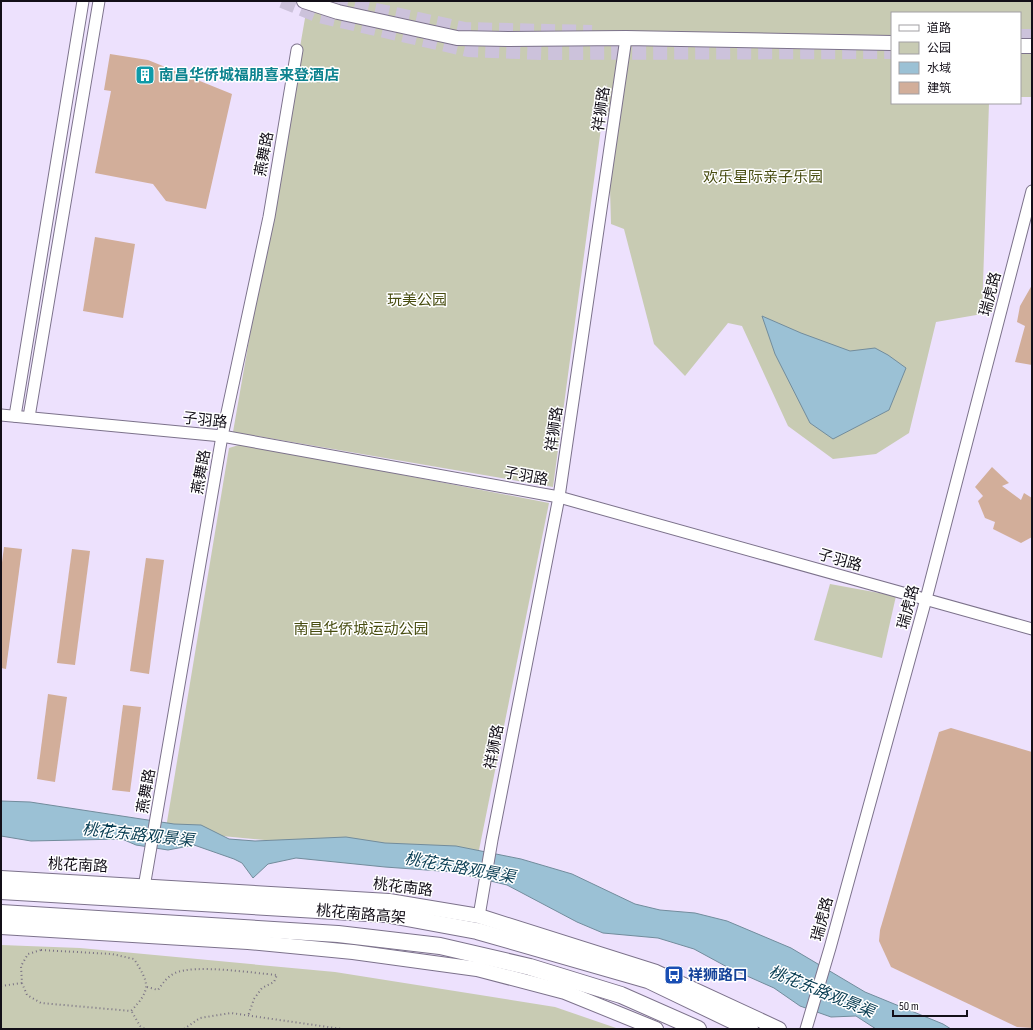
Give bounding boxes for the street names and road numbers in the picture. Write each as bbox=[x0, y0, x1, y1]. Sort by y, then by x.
street label: 祥狮路 bbox=[589, 85, 614, 133]
street label: 燕舞路 bbox=[251, 130, 278, 178]
street label: 瑞虎路 bbox=[975, 270, 1005, 318]
street label: 祥狮路 bbox=[542, 405, 567, 453]
street label: 子羽路 bbox=[182, 409, 228, 432]
street label: 燕舞路 bbox=[188, 448, 215, 496]
street label: 子羽路 bbox=[502, 463, 550, 490]
street label: 子羽路 bbox=[816, 545, 864, 576]
street label: 瑞虎路 bbox=[893, 583, 923, 631]
street label: 祥狮路 bbox=[481, 723, 508, 771]
street label: 燕舞路 bbox=[133, 767, 160, 815]
street label: 桃花南路 bbox=[48, 854, 108, 877]
street label: 桃花南路 bbox=[372, 874, 434, 901]
street label: 瑞虎路 bbox=[807, 895, 837, 943]
street label: 桃花南路高架 bbox=[315, 901, 407, 928]

